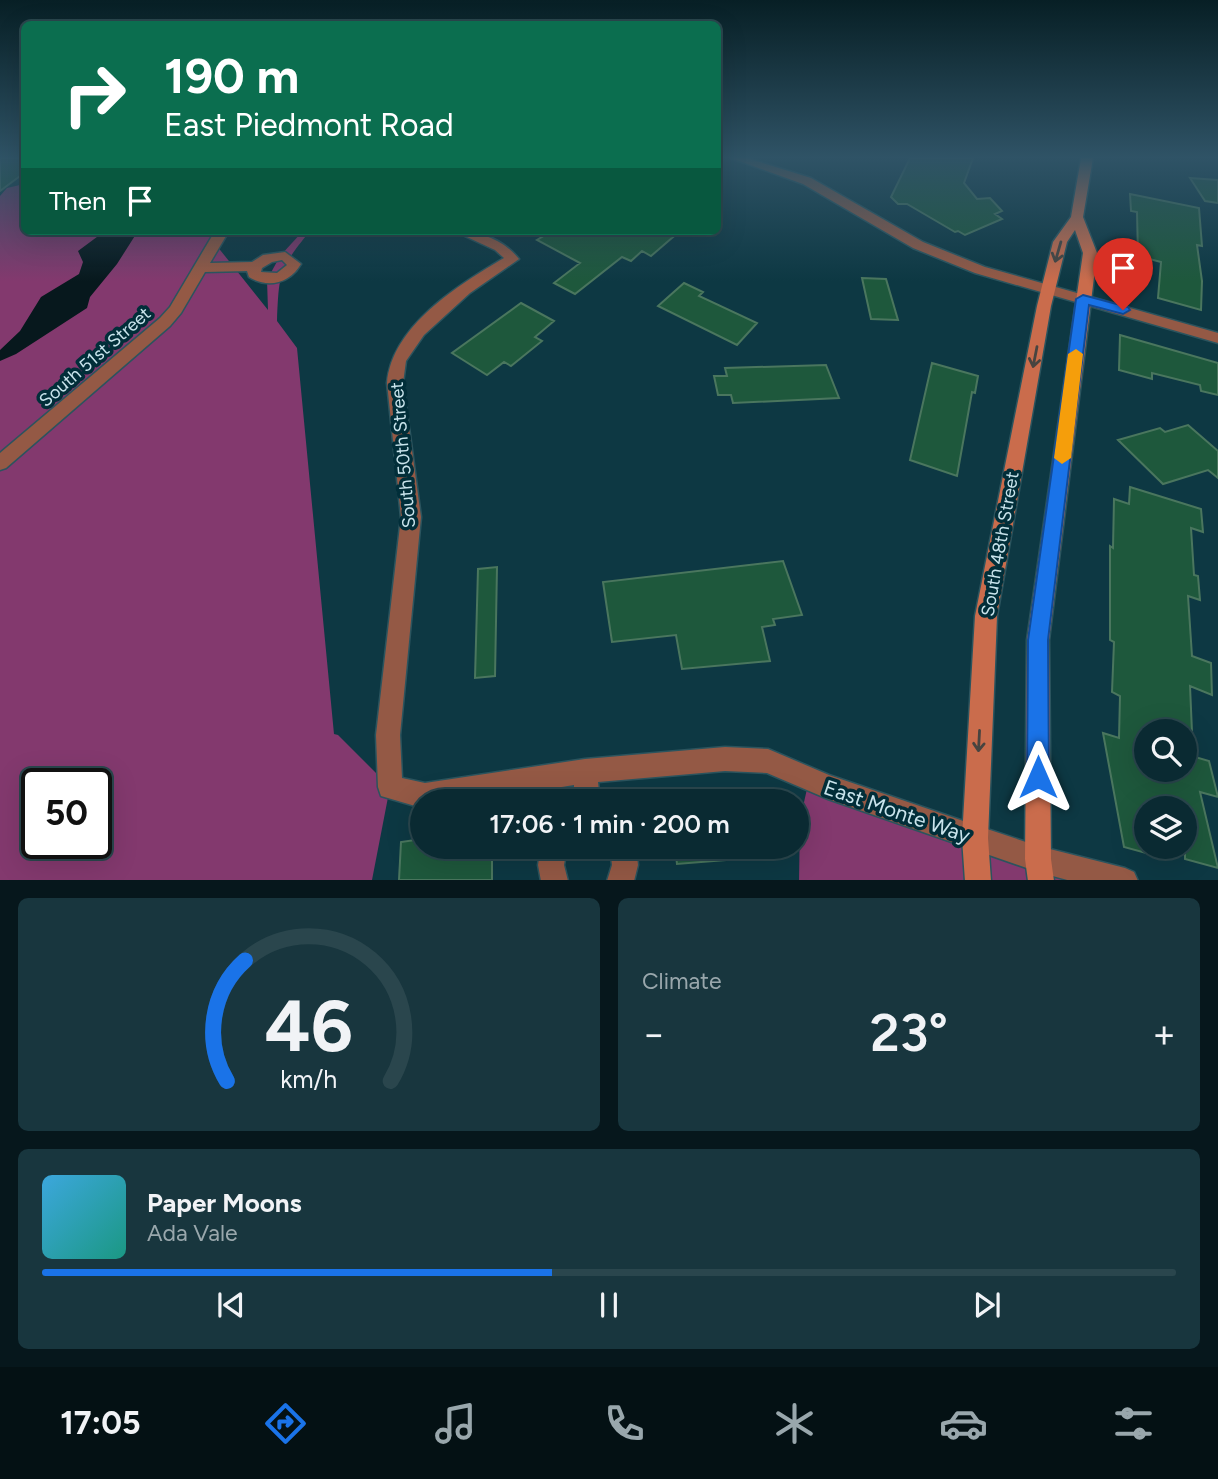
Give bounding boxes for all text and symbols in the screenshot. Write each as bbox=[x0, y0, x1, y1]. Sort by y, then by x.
text: 190 m bbox=[164, 46, 299, 105]
icon: right bbox=[49, 49, 140, 140]
text: East Piedmont Road bbox=[164, 106, 454, 144]
icon: arrive bbox=[121, 182, 159, 220]
text: Then bbox=[49, 185, 107, 217]
pin bbox=[1093, 238, 1153, 310]
one-way arrow bbox=[1051, 240, 1064, 262]
icon: arrive bbox=[1104, 249, 1142, 287]
street label: South 51st Street bbox=[35, 302, 155, 411]
one-way arrow bbox=[1028, 345, 1041, 368]
street label: South 50th Street bbox=[386, 381, 420, 529]
street label: South 48th Street bbox=[976, 470, 1024, 618]
map controls bbox=[1134, 719, 1197, 859]
button: search bbox=[1134, 719, 1197, 782]
one-way arrow bbox=[973, 729, 986, 752]
position arrow bbox=[1001, 740, 1075, 814]
speed limit sign: 50 bbox=[21, 768, 112, 859]
street label: East Monte Way bbox=[821, 774, 973, 848]
button: layers bbox=[1134, 796, 1197, 859]
text: 17:06 · 1 min · 200 m bbox=[489, 808, 730, 840]
text: Climate bbox=[642, 967, 721, 995]
text: 46 bbox=[265, 982, 353, 1069]
text: 23° bbox=[870, 1002, 948, 1064]
text: − bbox=[642, 1011, 666, 1057]
text: + bbox=[1152, 1011, 1176, 1057]
text: km/h bbox=[280, 1063, 338, 1093]
text: Paper Moons bbox=[147, 1187, 302, 1219]
text: Ada Vale bbox=[147, 1219, 238, 1247]
icon: previous bbox=[212, 1286, 250, 1324]
icon: pause bbox=[590, 1286, 628, 1324]
icon: next bbox=[968, 1286, 1006, 1324]
icon: directions bbox=[261, 1399, 310, 1448]
icon: music bbox=[431, 1399, 480, 1448]
icon: phone bbox=[600, 1399, 649, 1448]
icon: climate bbox=[770, 1399, 819, 1448]
icon: car bbox=[939, 1399, 988, 1448]
icon: filters bbox=[1109, 1399, 1158, 1448]
text: 17:05 bbox=[60, 1404, 141, 1442]

